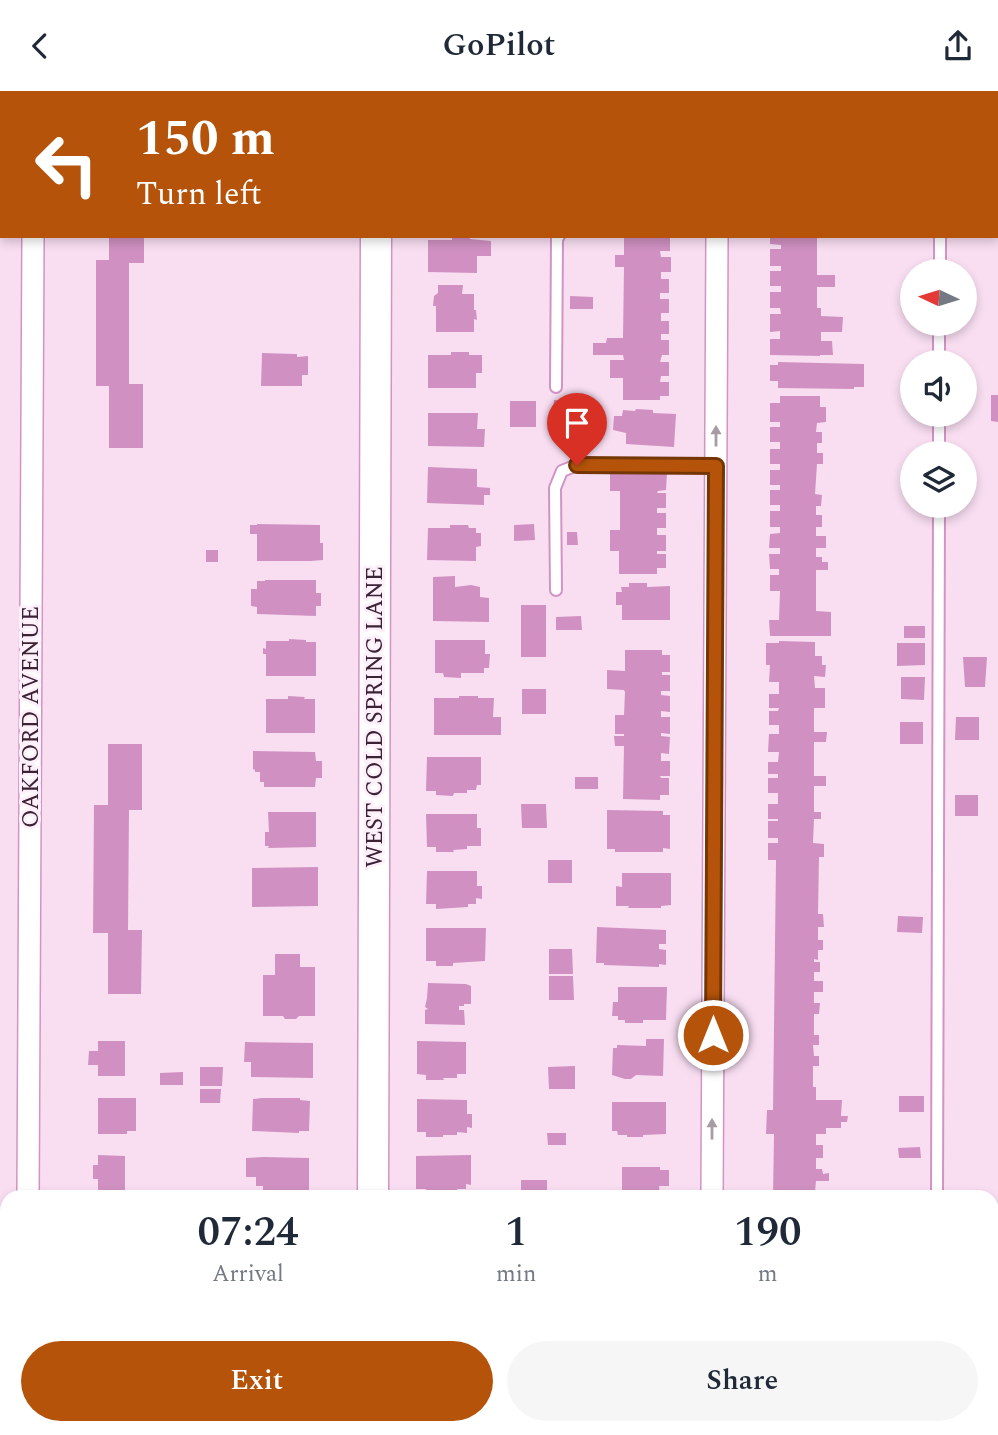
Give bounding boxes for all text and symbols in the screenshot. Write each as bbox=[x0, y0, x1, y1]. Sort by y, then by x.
text: GoPilot bbox=[442, 21, 556, 70]
icon: back bbox=[21, 27, 59, 65]
icon: share bbox=[939, 27, 977, 65]
text: 150 m bbox=[136, 102, 275, 177]
icon: left bbox=[21, 119, 112, 210]
text: Turn left bbox=[136, 170, 262, 219]
north arrow bbox=[900, 259, 976, 336]
map controls bbox=[900, 259, 977, 518]
button: sound bbox=[900, 350, 977, 427]
pin bbox=[547, 393, 607, 465]
icon: arrive bbox=[558, 404, 596, 442]
one-way arrow bbox=[710, 425, 722, 447]
button: layers bbox=[900, 441, 977, 518]
street label: WEST COLD SPRING LANE bbox=[358, 566, 393, 868]
street label: OAKFORD AVENUE bbox=[14, 606, 49, 828]
position arrow bbox=[676, 998, 750, 1072]
one-way arrow bbox=[706, 1118, 718, 1140]
text: 07:24 bbox=[198, 1201, 299, 1264]
text: 1 bbox=[505, 1201, 527, 1264]
text: 190 bbox=[734, 1201, 801, 1264]
text: Arrival bbox=[212, 1257, 284, 1292]
text: min bbox=[496, 1257, 536, 1292]
text: m bbox=[758, 1257, 778, 1292]
button: Exit bbox=[21, 1341, 493, 1421]
button: Share bbox=[507, 1341, 978, 1421]

